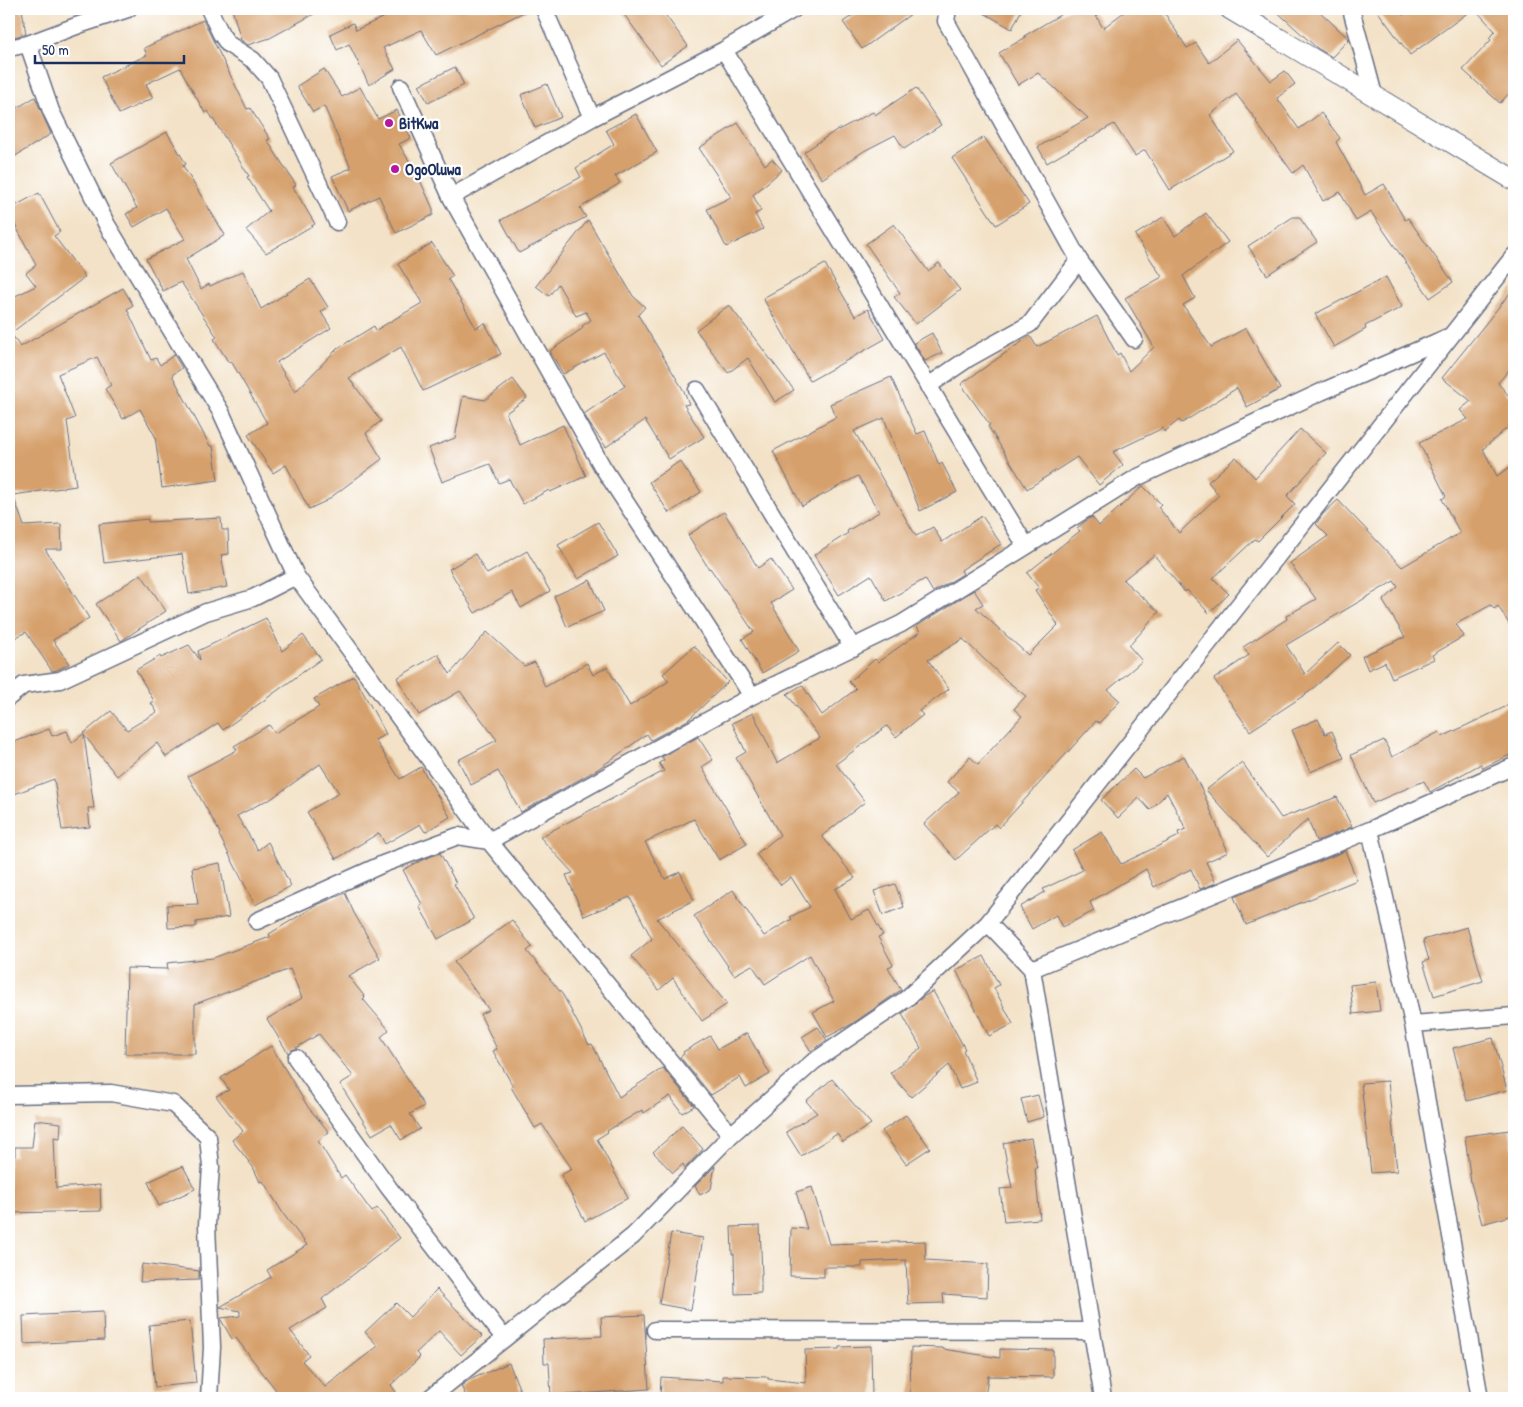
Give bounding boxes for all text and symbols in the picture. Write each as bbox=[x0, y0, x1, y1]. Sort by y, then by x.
scale bar bbox=[35, 32, 184, 64]
text: 50 m bbox=[42, 39, 69, 60]
place label: BitKwa bbox=[399, 112, 439, 134]
marker: BitKwa bbox=[383, 117, 395, 129]
place label: OgoOluwa bbox=[405, 158, 461, 181]
marker: OgoOluwa bbox=[389, 163, 401, 175]

